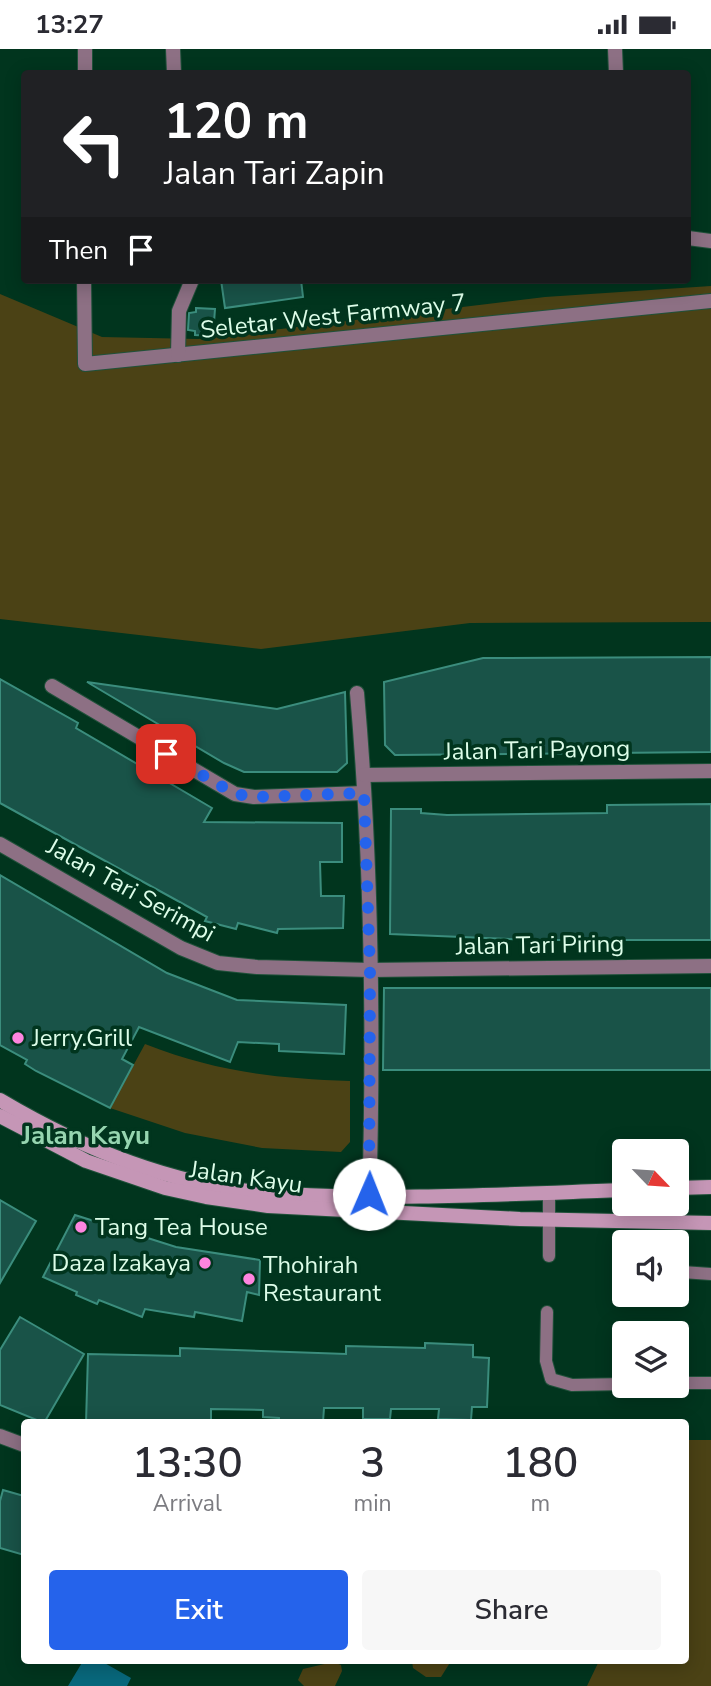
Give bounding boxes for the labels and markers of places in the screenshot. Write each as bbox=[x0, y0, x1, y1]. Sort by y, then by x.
pin bbox=[136, 724, 196, 784]
place label: Jerry.Grill bbox=[31, 1022, 132, 1054]
marker: Jerry.Grill bbox=[10, 1030, 26, 1046]
place label: Tang Tea House bbox=[95, 1211, 268, 1243]
marker: Tang Tea House bbox=[73, 1219, 89, 1235]
place label: Daza Izakaya bbox=[51, 1247, 191, 1279]
place label: Thohirah Restaurant bbox=[263, 1249, 381, 1309]
marker: Daza Izakaya bbox=[197, 1255, 213, 1271]
marker: Thohirah Restaurant bbox=[241, 1271, 257, 1287]

